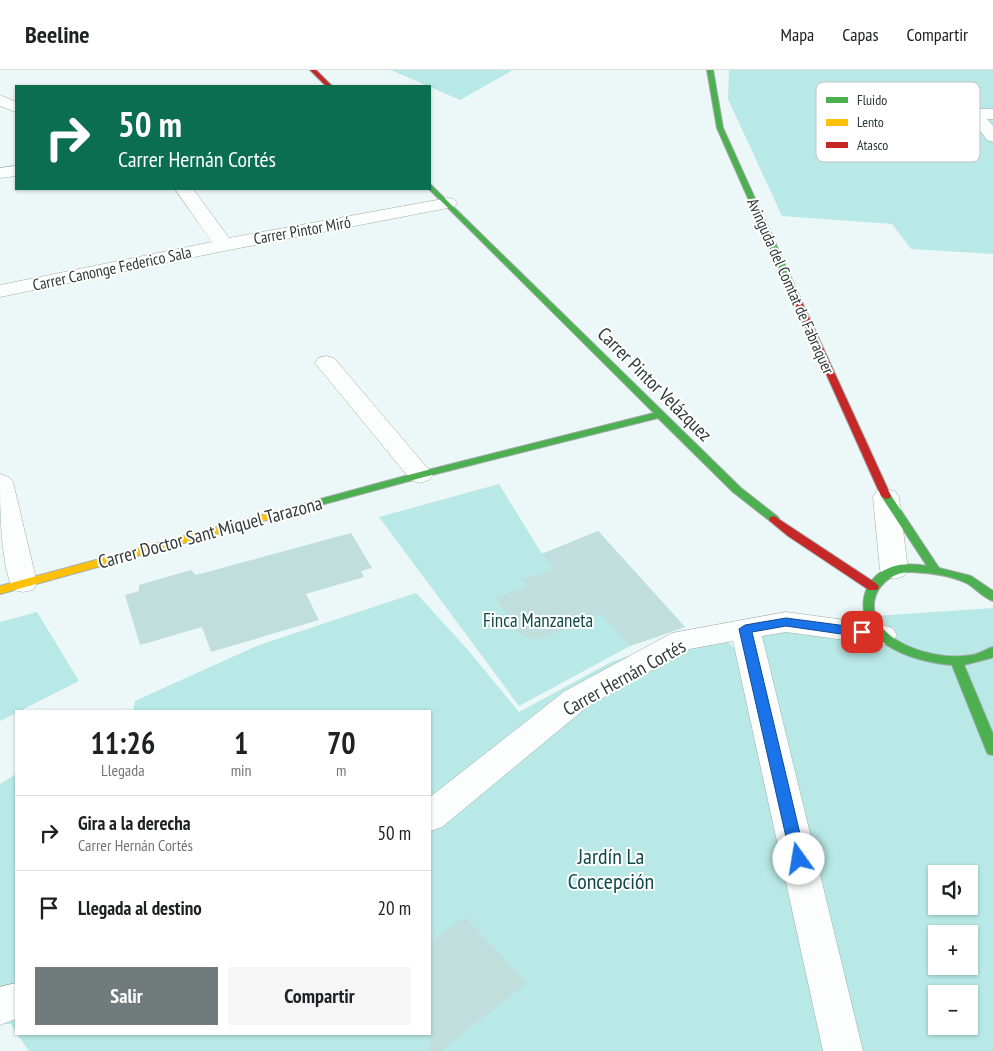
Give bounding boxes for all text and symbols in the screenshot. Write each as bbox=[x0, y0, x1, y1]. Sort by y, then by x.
text: Beeline bbox=[25, 19, 90, 50]
text: Mapa bbox=[781, 23, 814, 46]
text: Capas bbox=[842, 23, 879, 46]
text: Compartir bbox=[907, 23, 968, 46]
legend bbox=[816, 82, 980, 162]
text: Fluido bbox=[857, 91, 887, 109]
text: 50 m bbox=[118, 101, 182, 147]
icon: right bbox=[35, 105, 100, 170]
text: Lento bbox=[857, 113, 884, 131]
text: Atasco bbox=[857, 136, 888, 154]
text: Carrer Hernán Cortés bbox=[118, 145, 276, 173]
street label: Avinguda del Comtat de Fabraquer bbox=[743, 195, 839, 378]
street label: Carrer Pintor Miró bbox=[252, 212, 352, 248]
street label: Carrer Canonge Federico Sala bbox=[31, 241, 193, 295]
street label: Carrer Pintor Velázquez bbox=[593, 322, 717, 446]
street label: Carrer Doctor Sant Miquel Tarazona bbox=[95, 491, 325, 573]
park label: Finca Manzaneta bbox=[483, 608, 593, 632]
pin bbox=[841, 611, 883, 653]
icon: arrive bbox=[848, 618, 876, 646]
street label: Carrer Hernán Cortés bbox=[558, 633, 690, 721]
text: 11:26 bbox=[90, 723, 155, 762]
text: 1 bbox=[234, 723, 248, 762]
text: 70 bbox=[327, 723, 356, 762]
text: Llegada bbox=[101, 760, 145, 780]
text: min bbox=[231, 760, 252, 780]
text: m bbox=[336, 760, 346, 780]
text: Gira a la derecha bbox=[78, 811, 191, 835]
icon: right bbox=[35, 819, 63, 847]
text: 50 m bbox=[378, 821, 411, 845]
position arrow bbox=[772, 832, 824, 884]
text: Carrer Hernán Cortés bbox=[78, 835, 193, 855]
park label: Jardín La Concepción bbox=[568, 842, 654, 895]
map controls bbox=[928, 865, 978, 1035]
button: sound bbox=[928, 865, 978, 915]
icon: arrive bbox=[35, 894, 63, 922]
text: Llegada al destino bbox=[78, 896, 202, 920]
text: 20 m bbox=[378, 896, 411, 920]
button: + bbox=[928, 925, 978, 975]
button: Salir bbox=[35, 967, 218, 1025]
button: Compartir bbox=[228, 967, 411, 1025]
button: − bbox=[928, 985, 978, 1035]

